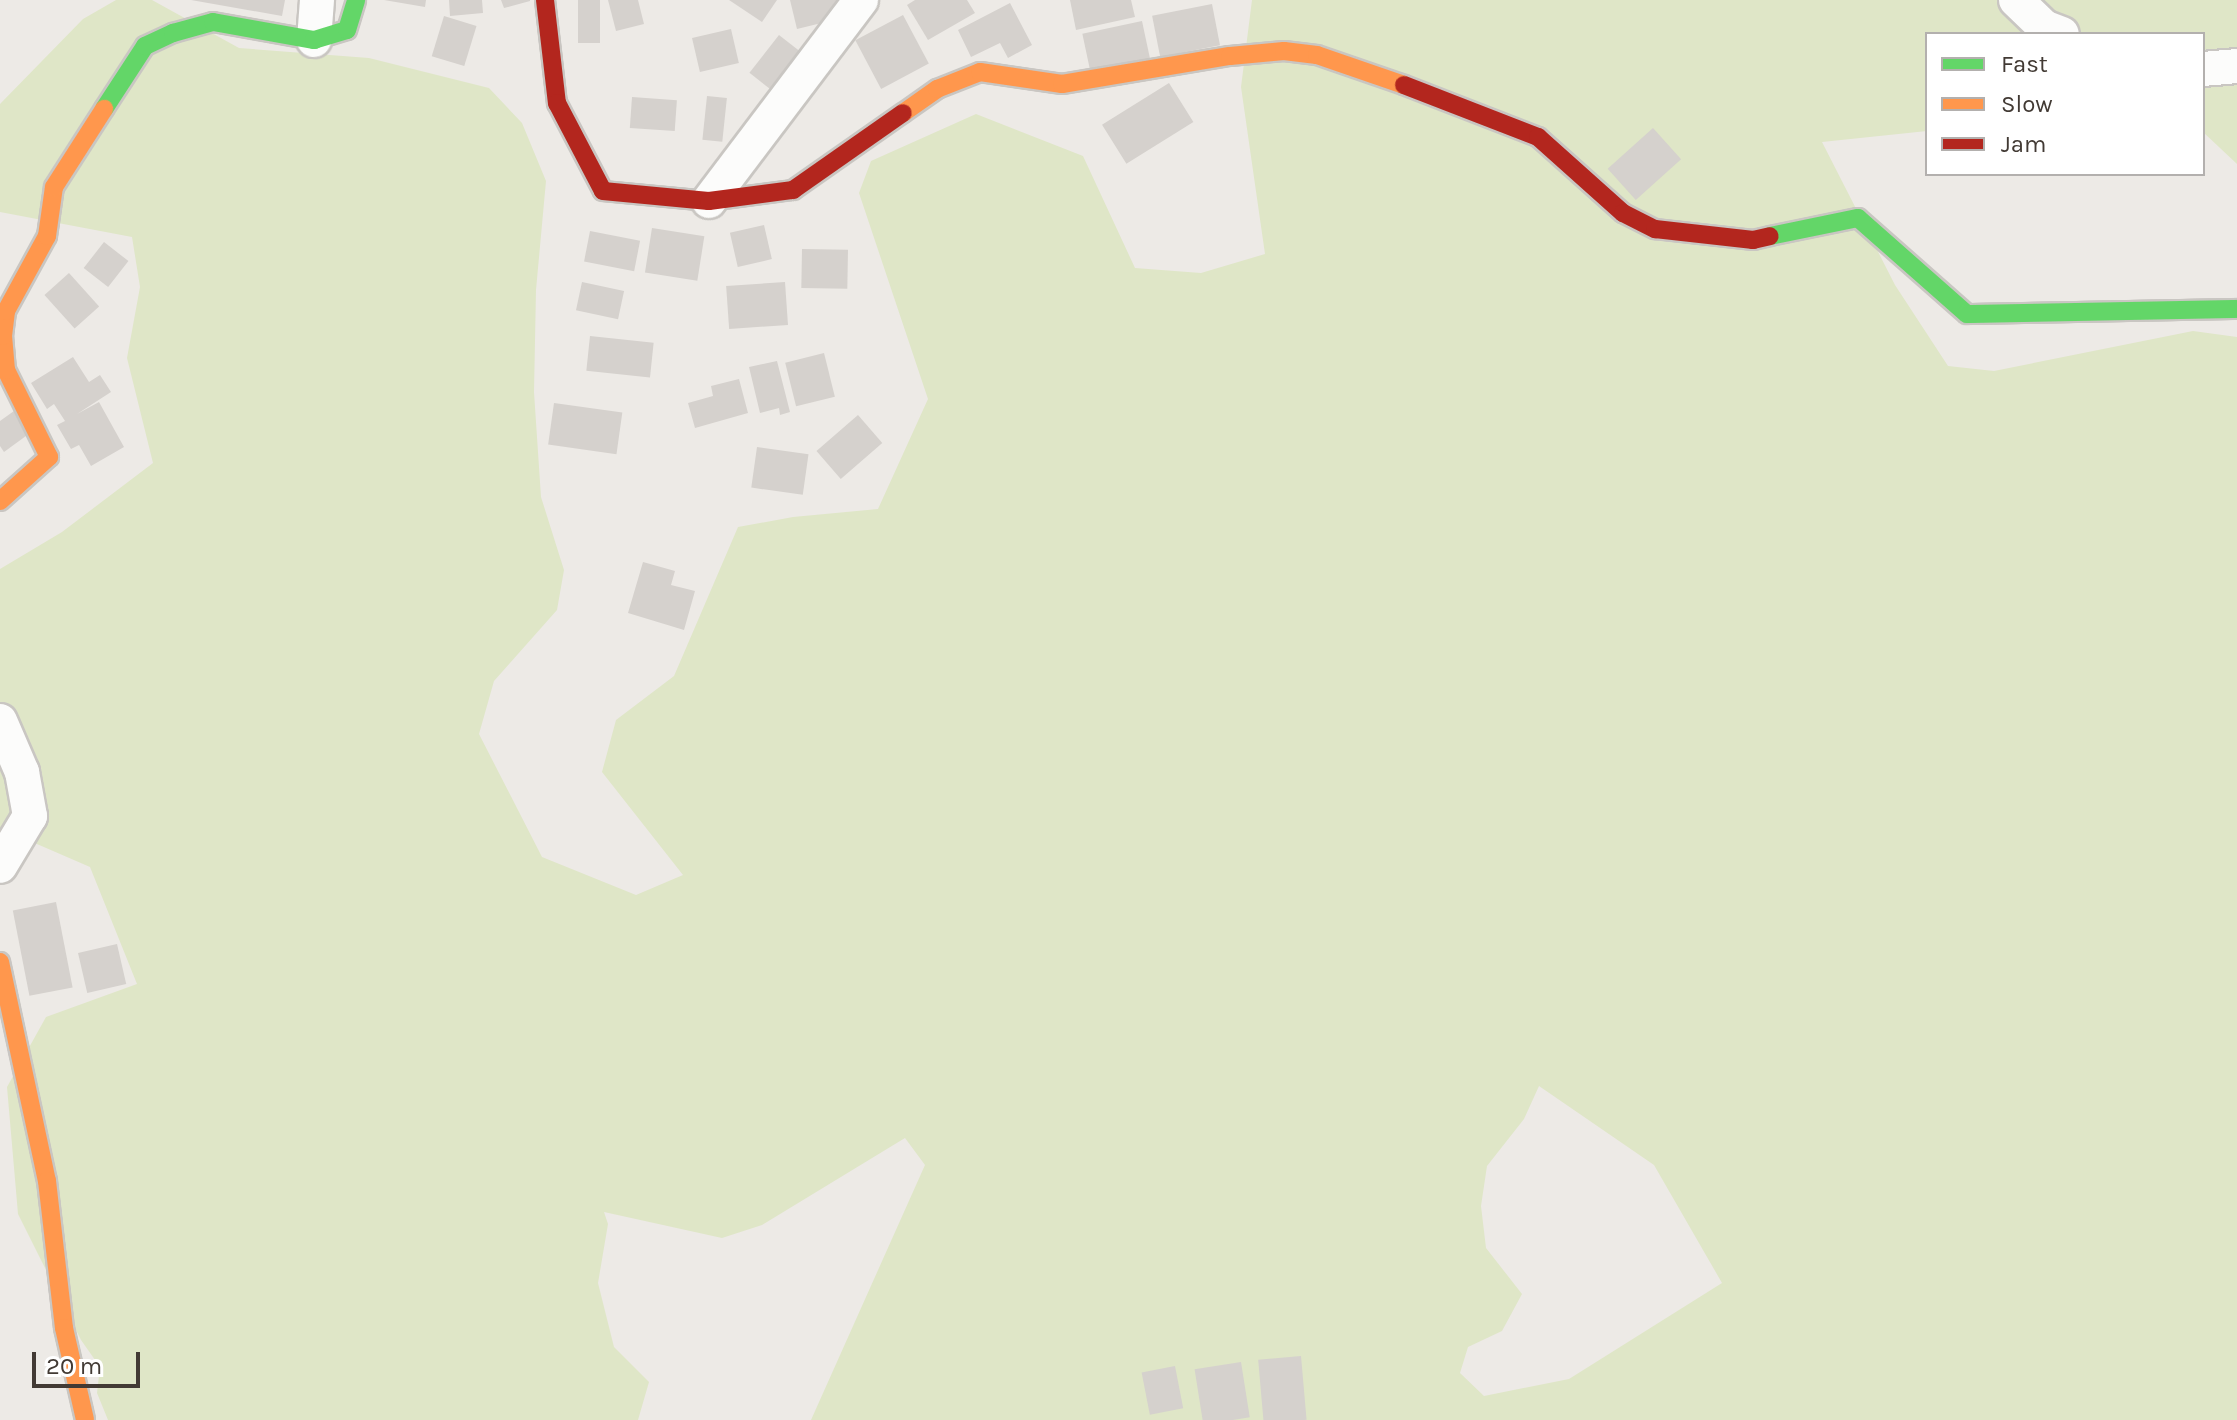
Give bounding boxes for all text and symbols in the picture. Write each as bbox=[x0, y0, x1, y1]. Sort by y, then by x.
legend bbox=[1925, 32, 2205, 176]
text: Fast bbox=[2001, 50, 2048, 78]
text: Slow bbox=[2001, 90, 2053, 118]
text: Jam bbox=[2001, 130, 2046, 158]
scale bar bbox=[36, 1336, 144, 1386]
text: 20 m bbox=[46, 1352, 102, 1380]

